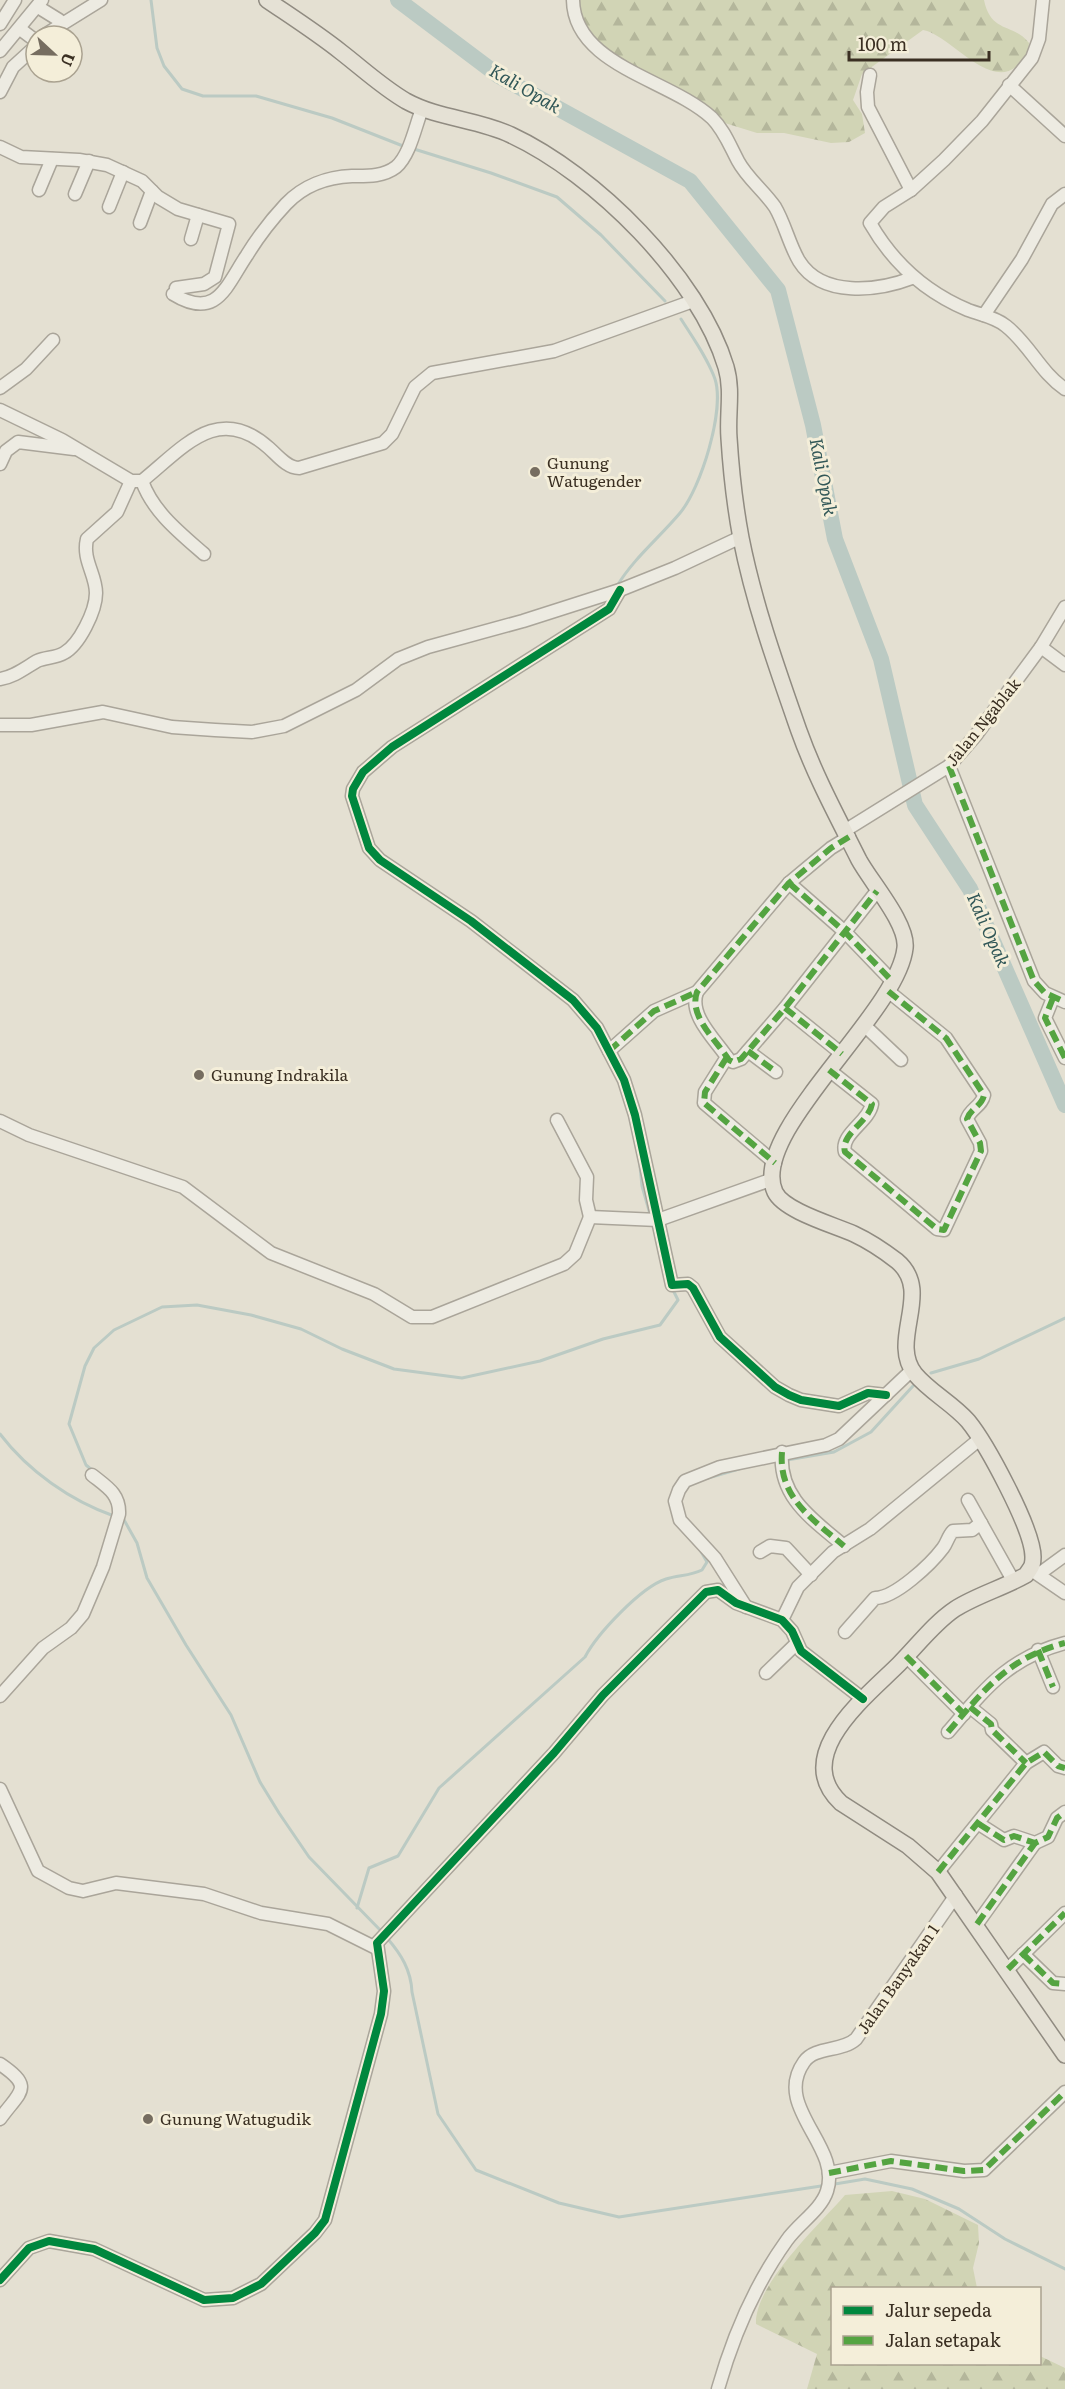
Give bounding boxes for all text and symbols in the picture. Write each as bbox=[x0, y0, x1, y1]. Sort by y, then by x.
north arrow bbox=[24, 24, 84, 84]
scale bar bbox=[849, 24, 988, 62]
text: 100 m bbox=[858, 30, 907, 57]
text: U bbox=[55, 50, 82, 71]
water label: Kali Opak bbox=[485, 56, 567, 119]
water label: Kali Opak bbox=[804, 435, 845, 518]
place label: Gunung Watugender bbox=[547, 450, 642, 492]
marker: Gunung Watugender bbox=[528, 465, 542, 479]
street label: Jalan Ngablak bbox=[939, 672, 1025, 771]
water label: Kali Opak bbox=[961, 888, 1018, 971]
place label: Gunung Indrakila bbox=[211, 1062, 349, 1086]
marker: Gunung Indrakila bbox=[192, 1068, 206, 1082]
street label: Jalan Banyakan 1 bbox=[850, 1918, 944, 2038]
place label: Gunung Watugudik bbox=[160, 2106, 311, 2130]
marker: Gunung Watugudik bbox=[141, 2112, 155, 2126]
legend bbox=[831, 2287, 1041, 2365]
text: Jalur sepeda bbox=[885, 2296, 992, 2323]
text: Jalan setapak bbox=[885, 2326, 1002, 2353]

